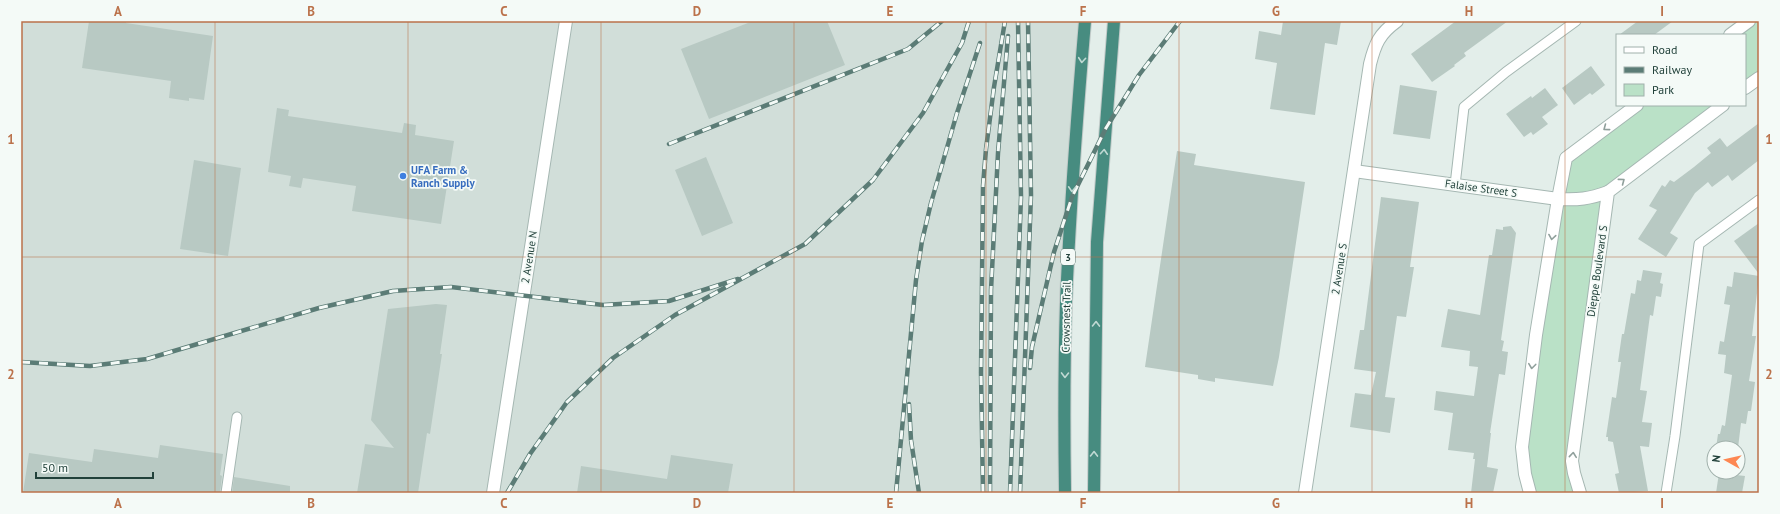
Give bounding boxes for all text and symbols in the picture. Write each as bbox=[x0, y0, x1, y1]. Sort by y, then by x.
text: A bbox=[114, 3, 122, 20]
text: B bbox=[307, 3, 315, 20]
text: C bbox=[500, 3, 508, 20]
text: D bbox=[693, 3, 701, 20]
text: E bbox=[887, 3, 894, 20]
text: F bbox=[1080, 3, 1087, 20]
text: G bbox=[1272, 3, 1280, 20]
text: H bbox=[1465, 3, 1473, 20]
text: I bbox=[1660, 3, 1664, 20]
legend bbox=[1616, 34, 1746, 106]
text: Road bbox=[1652, 42, 1677, 57]
one-way arrow bbox=[1078, 57, 1087, 63]
text: Railway bbox=[1652, 62, 1692, 77]
text: Park bbox=[1652, 82, 1674, 97]
one-way arrow bbox=[1603, 124, 1610, 131]
text: 1 bbox=[7, 131, 15, 148]
text: 1 bbox=[1765, 131, 1773, 148]
one-way arrow bbox=[1099, 149, 1108, 155]
place label: UFA Farm & Ranch Supply bbox=[411, 163, 475, 190]
marker: UFA Farm & Ranch Supply bbox=[398, 171, 408, 181]
street label: Falaise Street S bbox=[1444, 176, 1518, 200]
one-way arrow bbox=[1618, 178, 1625, 185]
one-way arrow bbox=[1068, 186, 1077, 192]
street label: Dieppe Boulevard S bbox=[1584, 224, 1610, 318]
street label: 2 Avenue N bbox=[518, 230, 540, 284]
one-way arrow bbox=[1548, 234, 1557, 240]
street label: 2 Avenue S bbox=[1328, 242, 1350, 296]
road number: 3 bbox=[1061, 249, 1075, 265]
street label: Crowsnest Trail bbox=[1058, 281, 1074, 353]
one-way arrow bbox=[1092, 321, 1100, 327]
one-way arrow bbox=[1528, 363, 1537, 369]
text: 2 bbox=[7, 366, 15, 383]
text: 2 bbox=[1765, 366, 1773, 383]
one-way arrow bbox=[1061, 372, 1069, 378]
north arrow bbox=[1706, 440, 1746, 480]
one-way arrow bbox=[1090, 451, 1098, 457]
one-way arrow bbox=[1568, 452, 1577, 458]
scale bar bbox=[36, 454, 153, 480]
text: N bbox=[1709, 454, 1724, 463]
text: 50 m bbox=[42, 460, 68, 475]
text: A bbox=[114, 495, 122, 512]
text: B bbox=[307, 495, 315, 512]
text: C bbox=[500, 495, 508, 512]
text: D bbox=[693, 495, 701, 512]
text: E bbox=[887, 495, 894, 512]
text: F bbox=[1080, 495, 1087, 512]
text: G bbox=[1272, 495, 1280, 512]
text: H bbox=[1465, 495, 1473, 512]
text: I bbox=[1660, 495, 1664, 512]

